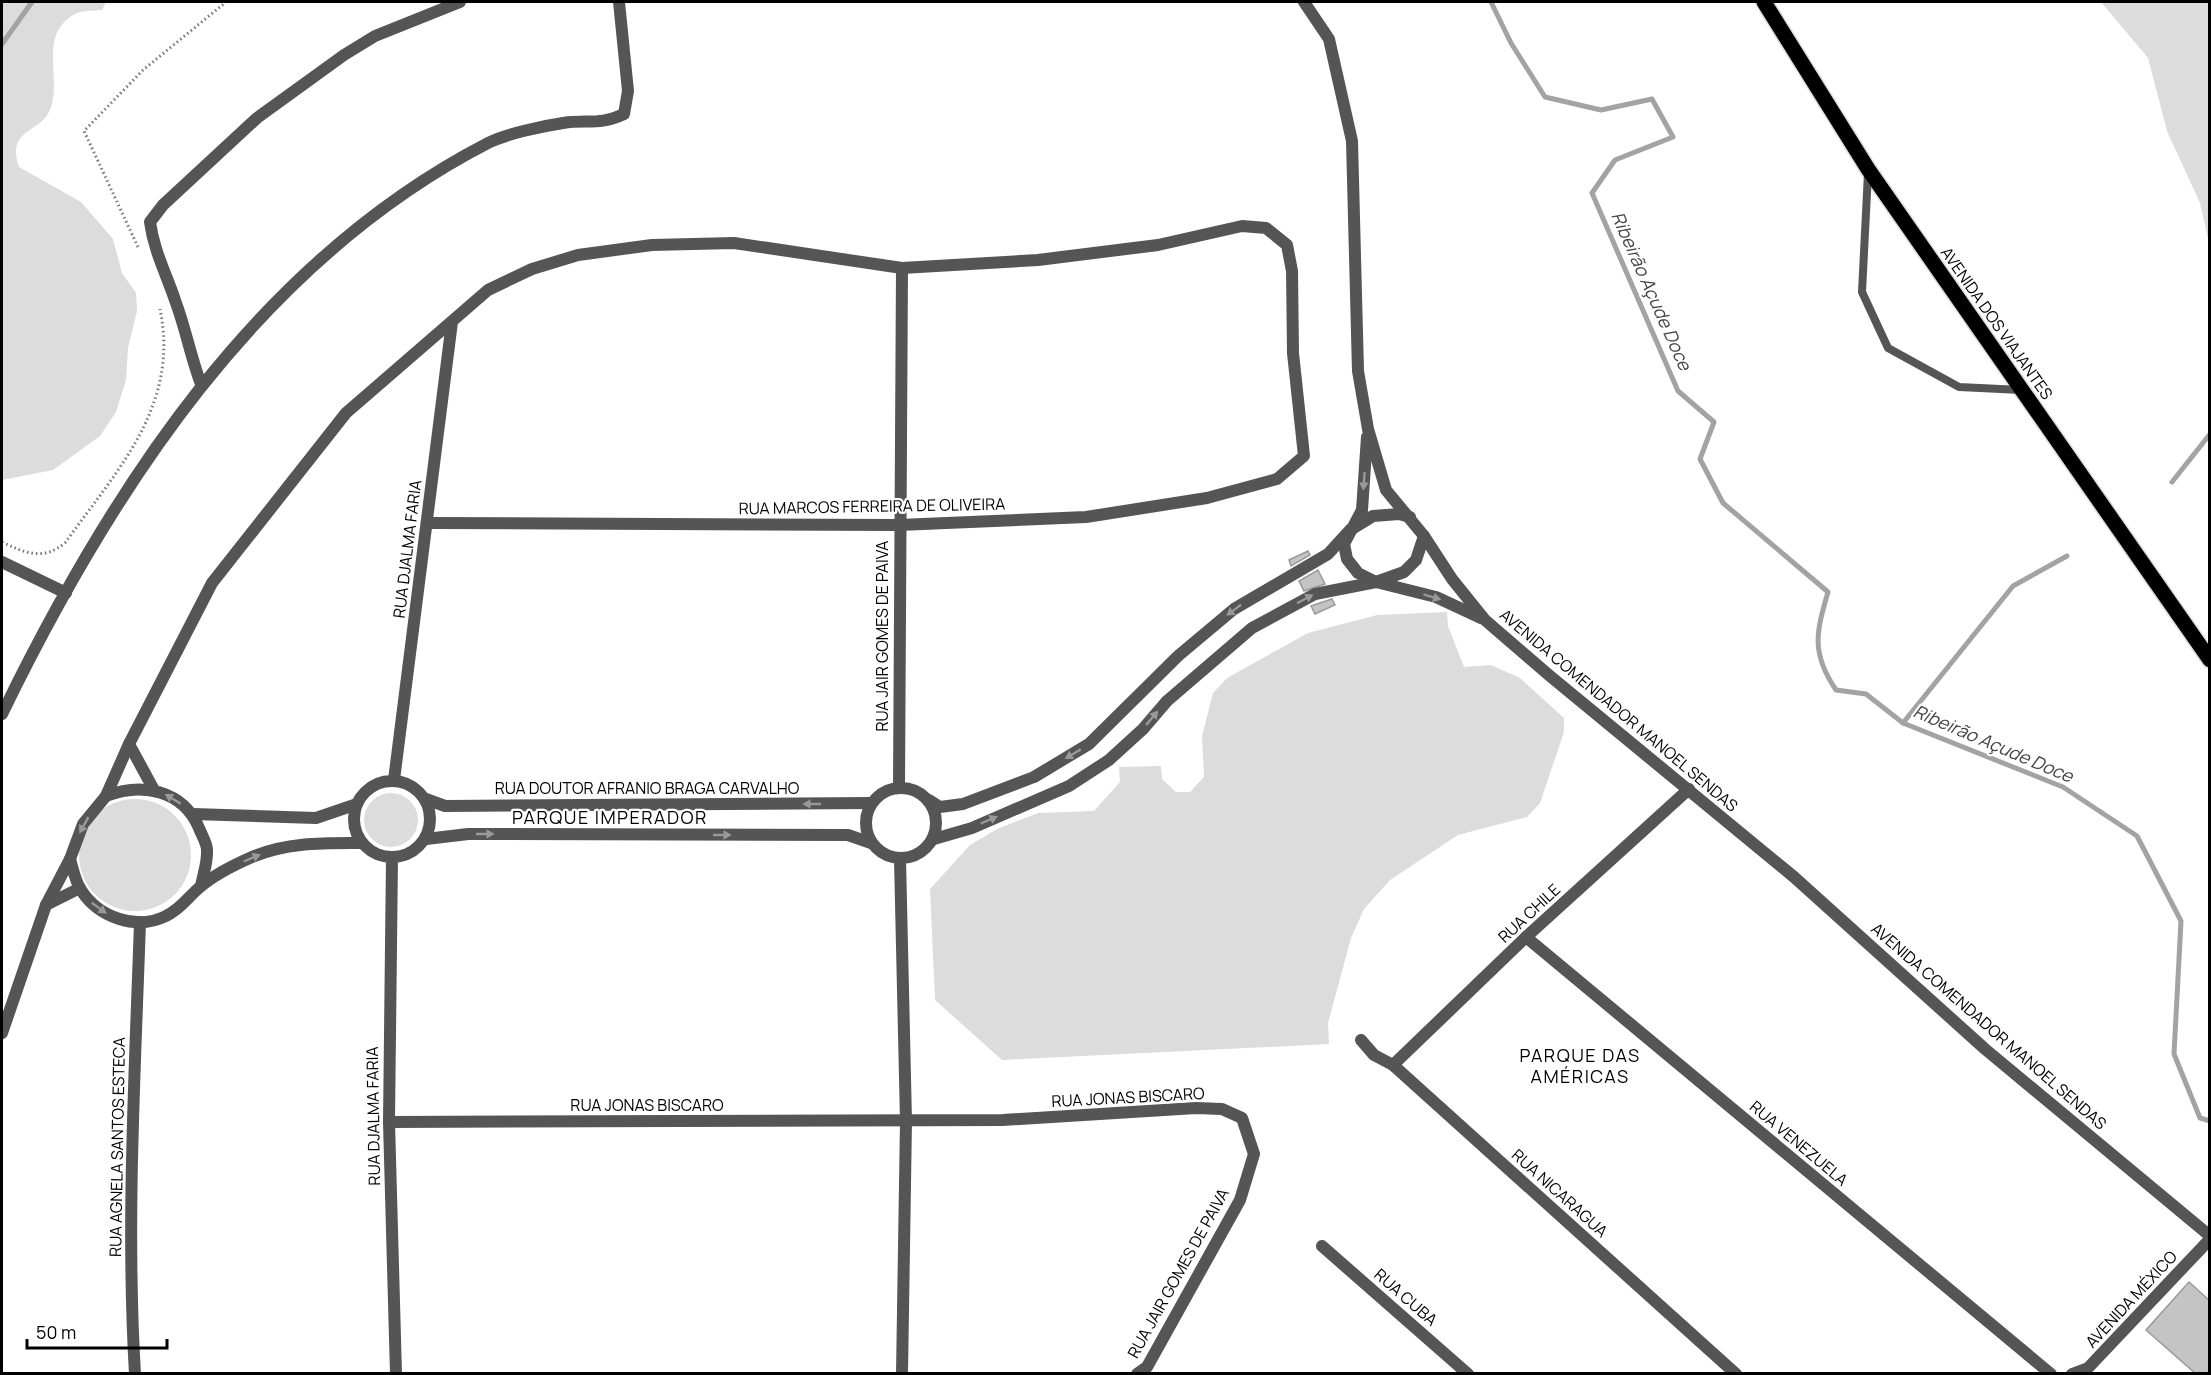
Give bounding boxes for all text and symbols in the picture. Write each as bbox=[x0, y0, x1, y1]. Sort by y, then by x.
water label: Ribeirão Açude Doce bbox=[1606, 208, 1698, 375]
street label: AVENIDA DOS VIAJANTES bbox=[1936, 242, 2058, 404]
one-way arrow bbox=[1360, 472, 1369, 491]
street label: RUA DJALMA FARIA bbox=[388, 479, 426, 619]
street label: RUA MARCOS FERREIRA DE OLIVEIRA bbox=[738, 493, 1006, 519]
street label: RUA JAIR GOMES DE PAIVA bbox=[871, 541, 893, 731]
one-way arrow bbox=[1423, 592, 1441, 602]
one-way arrow bbox=[1297, 594, 1314, 604]
one-way arrow bbox=[1226, 604, 1242, 616]
street label: AVENIDA COMENDADOR MANOEL SENDAS bbox=[1495, 604, 1743, 816]
water label: Ribeirão Açude Doce bbox=[1910, 699, 2078, 788]
one-way arrow bbox=[1146, 710, 1159, 726]
one-way arrow bbox=[1065, 748, 1081, 759]
street label: RUA DOUTOR AFRANIO BRAGA CARVALHO bbox=[495, 777, 800, 799]
one-way arrow bbox=[165, 794, 181, 805]
one-way arrow bbox=[803, 799, 822, 809]
district label: PARQUE IMPERADOR bbox=[512, 805, 708, 829]
one-way arrow bbox=[981, 816, 998, 825]
one-way arrow bbox=[79, 817, 89, 834]
one-way arrow bbox=[475, 829, 494, 839]
one-way arrow bbox=[712, 830, 731, 840]
one-way arrow bbox=[243, 853, 261, 862]
street label: RUA CHILE bbox=[1493, 878, 1565, 948]
one-way arrow bbox=[91, 902, 107, 914]
street label: AVENIDA COMENDADOR MANOEL SENDAS bbox=[1867, 918, 2111, 1134]
street label: RUA AGNELA SANTOS ESTECA bbox=[104, 1037, 130, 1257]
district label: PARQUE DAS AMÉRICAS bbox=[1519, 1043, 1641, 1088]
street label: RUA DJALMA FARIA bbox=[361, 1046, 385, 1186]
street label: RUA JONAS BISCARO bbox=[1051, 1082, 1206, 1112]
street label: RUA JONAS BISCARO bbox=[570, 1094, 724, 1116]
street label: RUA VENEZUELA bbox=[1745, 1096, 1853, 1190]
street label: RUA NICARAGUA bbox=[1507, 1144, 1613, 1242]
street label: RUA JAIR GOMES DE PAIVA bbox=[1122, 1184, 1234, 1362]
street label: AVENIDA MÉXICO bbox=[2080, 1245, 2182, 1352]
street label: RUA CUBA bbox=[1370, 1264, 1442, 1330]
scale bar bbox=[27, 1312, 166, 1350]
text: 50 m bbox=[36, 1320, 76, 1344]

